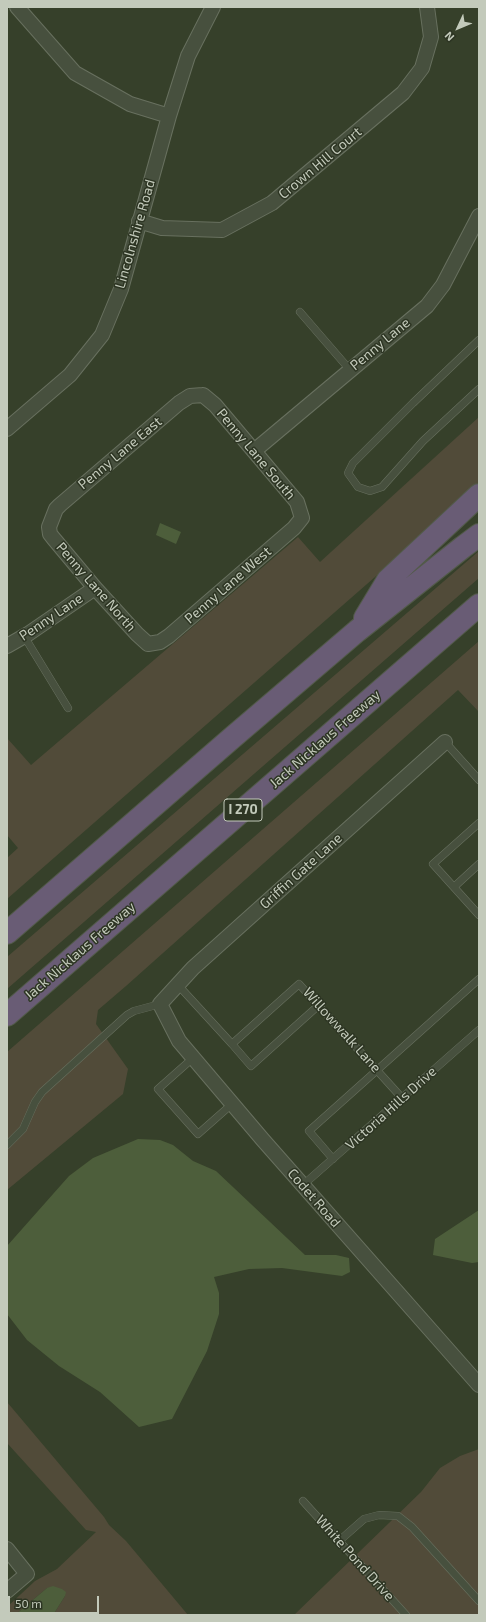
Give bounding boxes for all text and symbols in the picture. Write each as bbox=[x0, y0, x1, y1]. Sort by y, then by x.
north arrow bbox=[438, 8, 478, 48]
text: N bbox=[442, 29, 456, 44]
street label: Crown Hill Court bbox=[275, 123, 365, 203]
street label: Lincolnshire Road bbox=[111, 177, 159, 291]
street label: Penny Lane bbox=[347, 314, 413, 374]
street label: Penny Lane South bbox=[213, 405, 299, 503]
street label: Penny Lane East bbox=[75, 413, 165, 493]
street label: Penny Lane North bbox=[53, 539, 139, 635]
street label: Penny Lane West bbox=[181, 543, 275, 627]
street label: Penny Lane bbox=[16, 590, 86, 644]
street label: Jack Nicklaus Freeway bbox=[266, 686, 384, 792]
road number: I 270 bbox=[224, 799, 262, 821]
street label: Griffin Gate Lane bbox=[256, 830, 346, 912]
street label: Jack Nicklaus Freeway bbox=[21, 898, 139, 1004]
street label: Willowwalk Lane bbox=[299, 984, 385, 1076]
street label: Victoria Hills Drive bbox=[342, 1063, 440, 1153]
street label: Codet Road bbox=[284, 1165, 344, 1231]
street label: White Pond Drive bbox=[312, 1512, 398, 1604]
scale bar bbox=[10, 1588, 101, 1614]
text: 50 m bbox=[15, 1596, 42, 1610]

